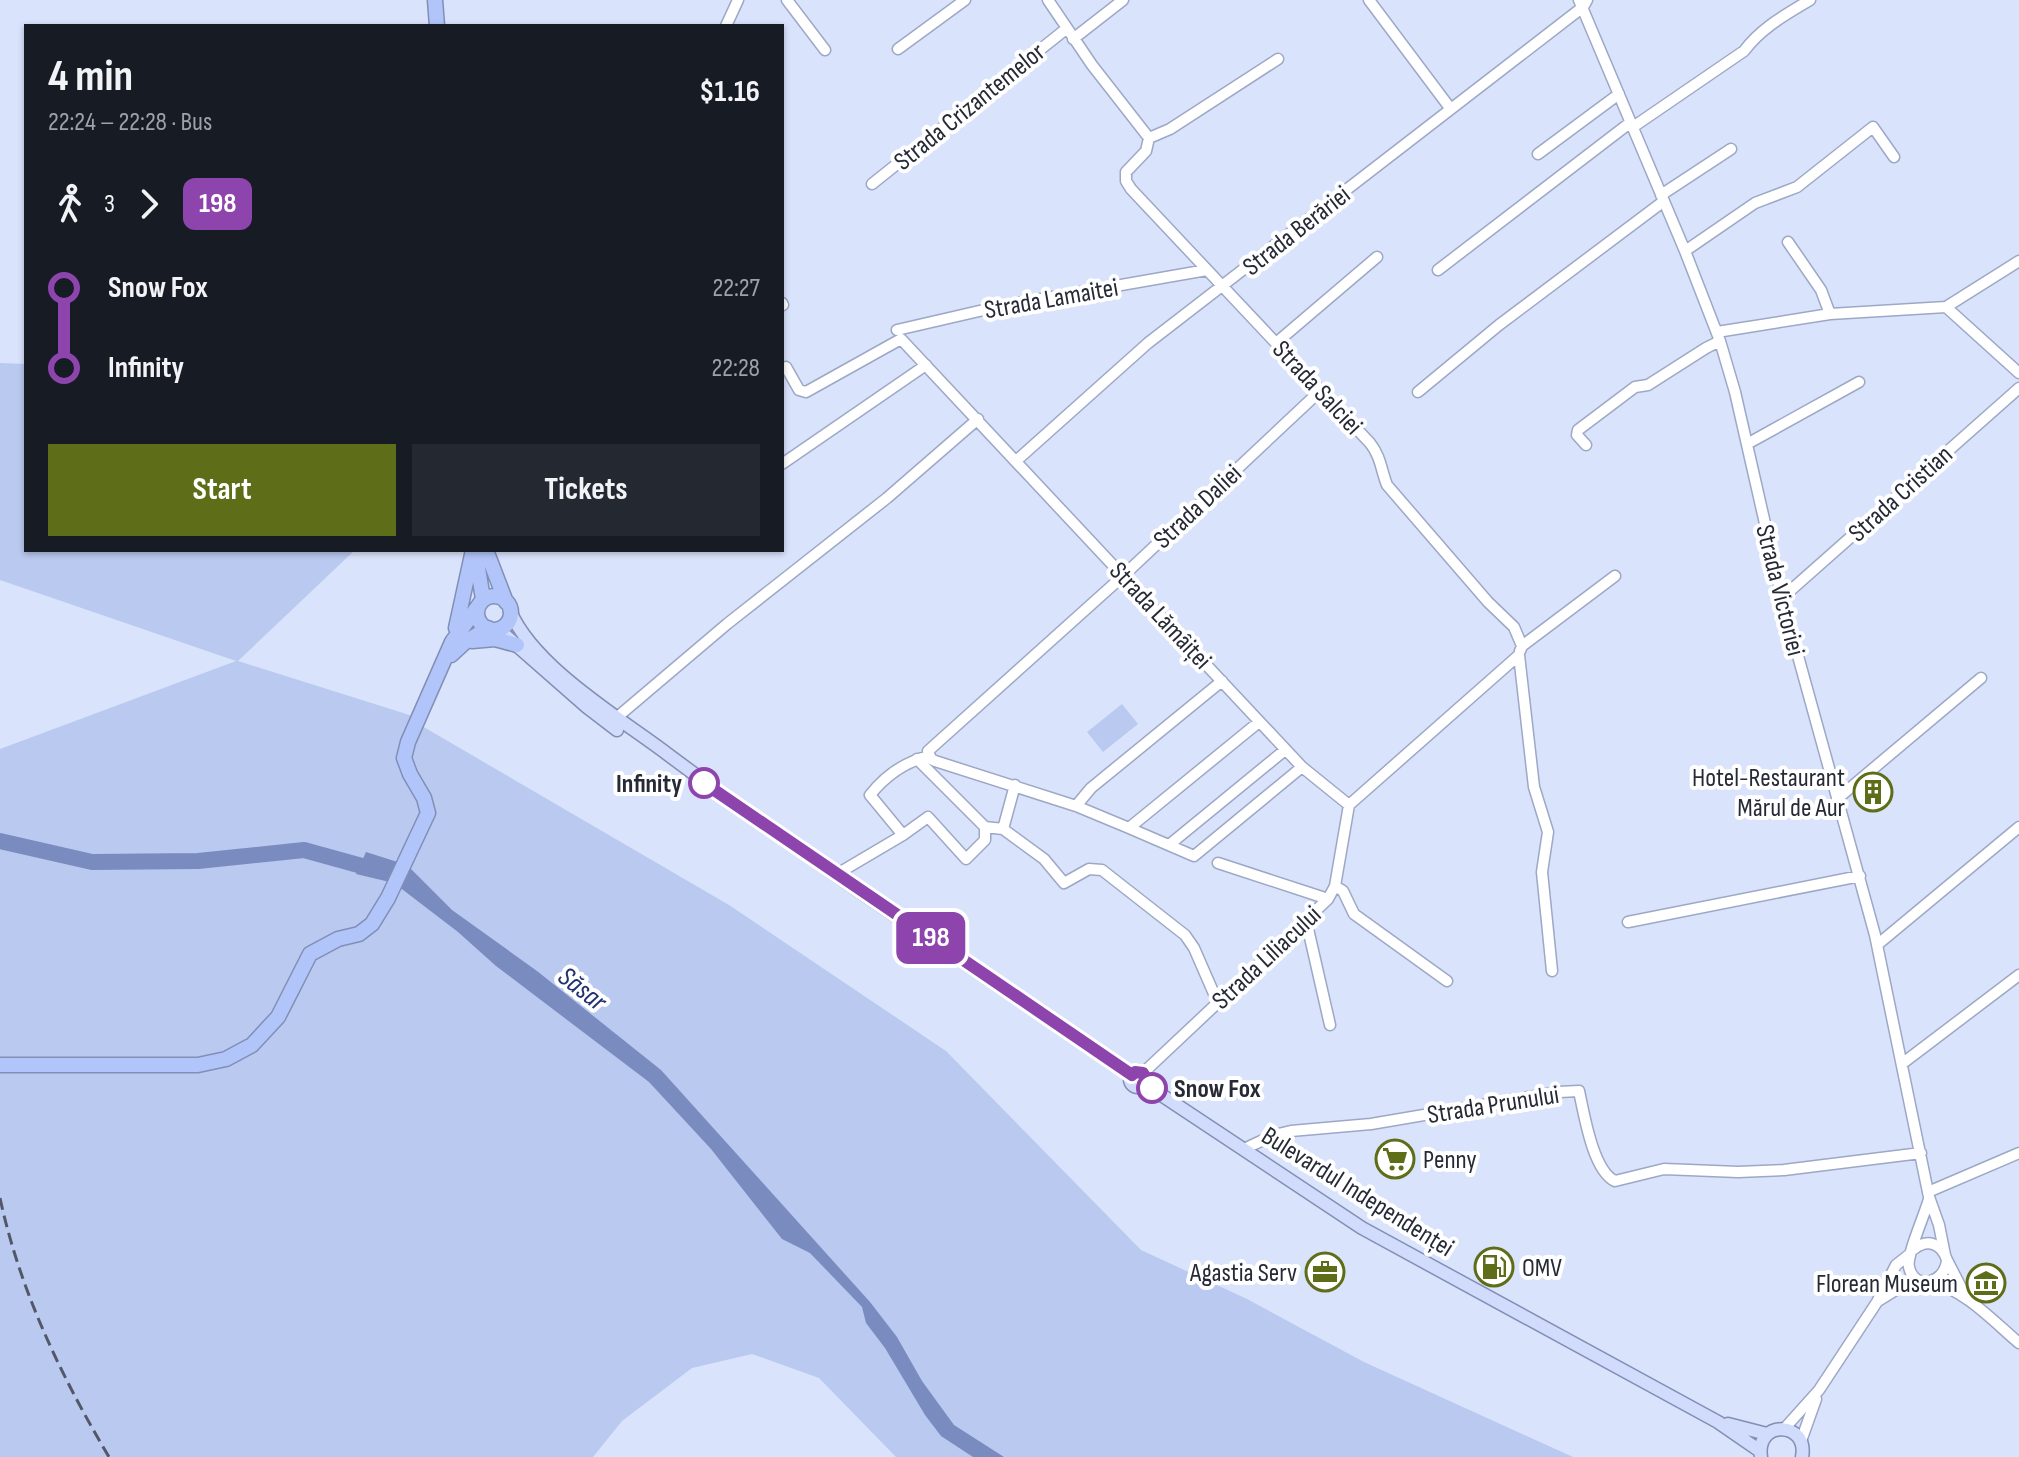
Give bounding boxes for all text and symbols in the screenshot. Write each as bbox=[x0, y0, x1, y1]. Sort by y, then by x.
street label: Strada Crizantemelor bbox=[888, 37, 1052, 177]
text: 4 min bbox=[48, 50, 133, 103]
text: $1.16 bbox=[699, 74, 760, 110]
text: 22:24 – 22:28 · Bus bbox=[48, 107, 212, 138]
street label: Strada Berăriei bbox=[1237, 180, 1357, 283]
icon: walk bbox=[48, 182, 92, 226]
icon: forward bbox=[127, 182, 171, 226]
text: 198 bbox=[199, 187, 236, 220]
text: 3 bbox=[104, 189, 115, 220]
text: Snow Fox bbox=[108, 270, 208, 306]
street label: Strada Lamaitei bbox=[982, 272, 1121, 326]
text: 22:27 bbox=[712, 273, 760, 304]
street label: Strada Salciei bbox=[1265, 334, 1368, 442]
text: Infinity bbox=[108, 350, 184, 386]
text: 22:28 bbox=[712, 353, 760, 384]
street label: Strada Cristian bbox=[1843, 439, 1959, 549]
button: Start bbox=[48, 444, 396, 536]
button: Tickets bbox=[412, 444, 760, 536]
street label: Strada Daliei bbox=[1148, 459, 1249, 556]
street label: Strada Victoriei bbox=[1748, 522, 1811, 659]
street label: Strada Lămâiței bbox=[1102, 556, 1217, 676]
place label: Hotel-Restaurant Mărul de Aur bbox=[1692, 763, 1846, 824]
marker: Infinity bbox=[689, 768, 719, 798]
place label: Infinity bbox=[616, 769, 682, 800]
building icon: Hotel-Restaurant Mărul de Aur bbox=[1852, 771, 1894, 813]
street label: Strada Liliacului bbox=[1206, 900, 1328, 1016]
line badge: 198 bbox=[885, 912, 977, 964]
text: 198 bbox=[912, 921, 950, 954]
water label: Săsar bbox=[551, 960, 614, 1019]
marker: Snow Fox bbox=[1137, 1073, 1167, 1103]
place label: Snow Fox bbox=[1174, 1074, 1261, 1105]
street label: Strada Prunului bbox=[1425, 1080, 1561, 1131]
street label: Bulevardul Independenței bbox=[1255, 1121, 1459, 1264]
supermarket icon: Penny bbox=[1374, 1138, 1416, 1180]
place label: Penny bbox=[1423, 1145, 1477, 1176]
fuel station icon: OMV bbox=[1473, 1246, 1515, 1288]
office icon: Agastia Serv bbox=[1304, 1251, 1346, 1293]
place label: OMV bbox=[1522, 1253, 1562, 1284]
place label: Agastia Serv bbox=[1189, 1258, 1297, 1289]
museum icon: Florean Museum bbox=[1965, 1262, 2007, 1304]
place label: Florean Museum bbox=[1816, 1269, 1958, 1300]

